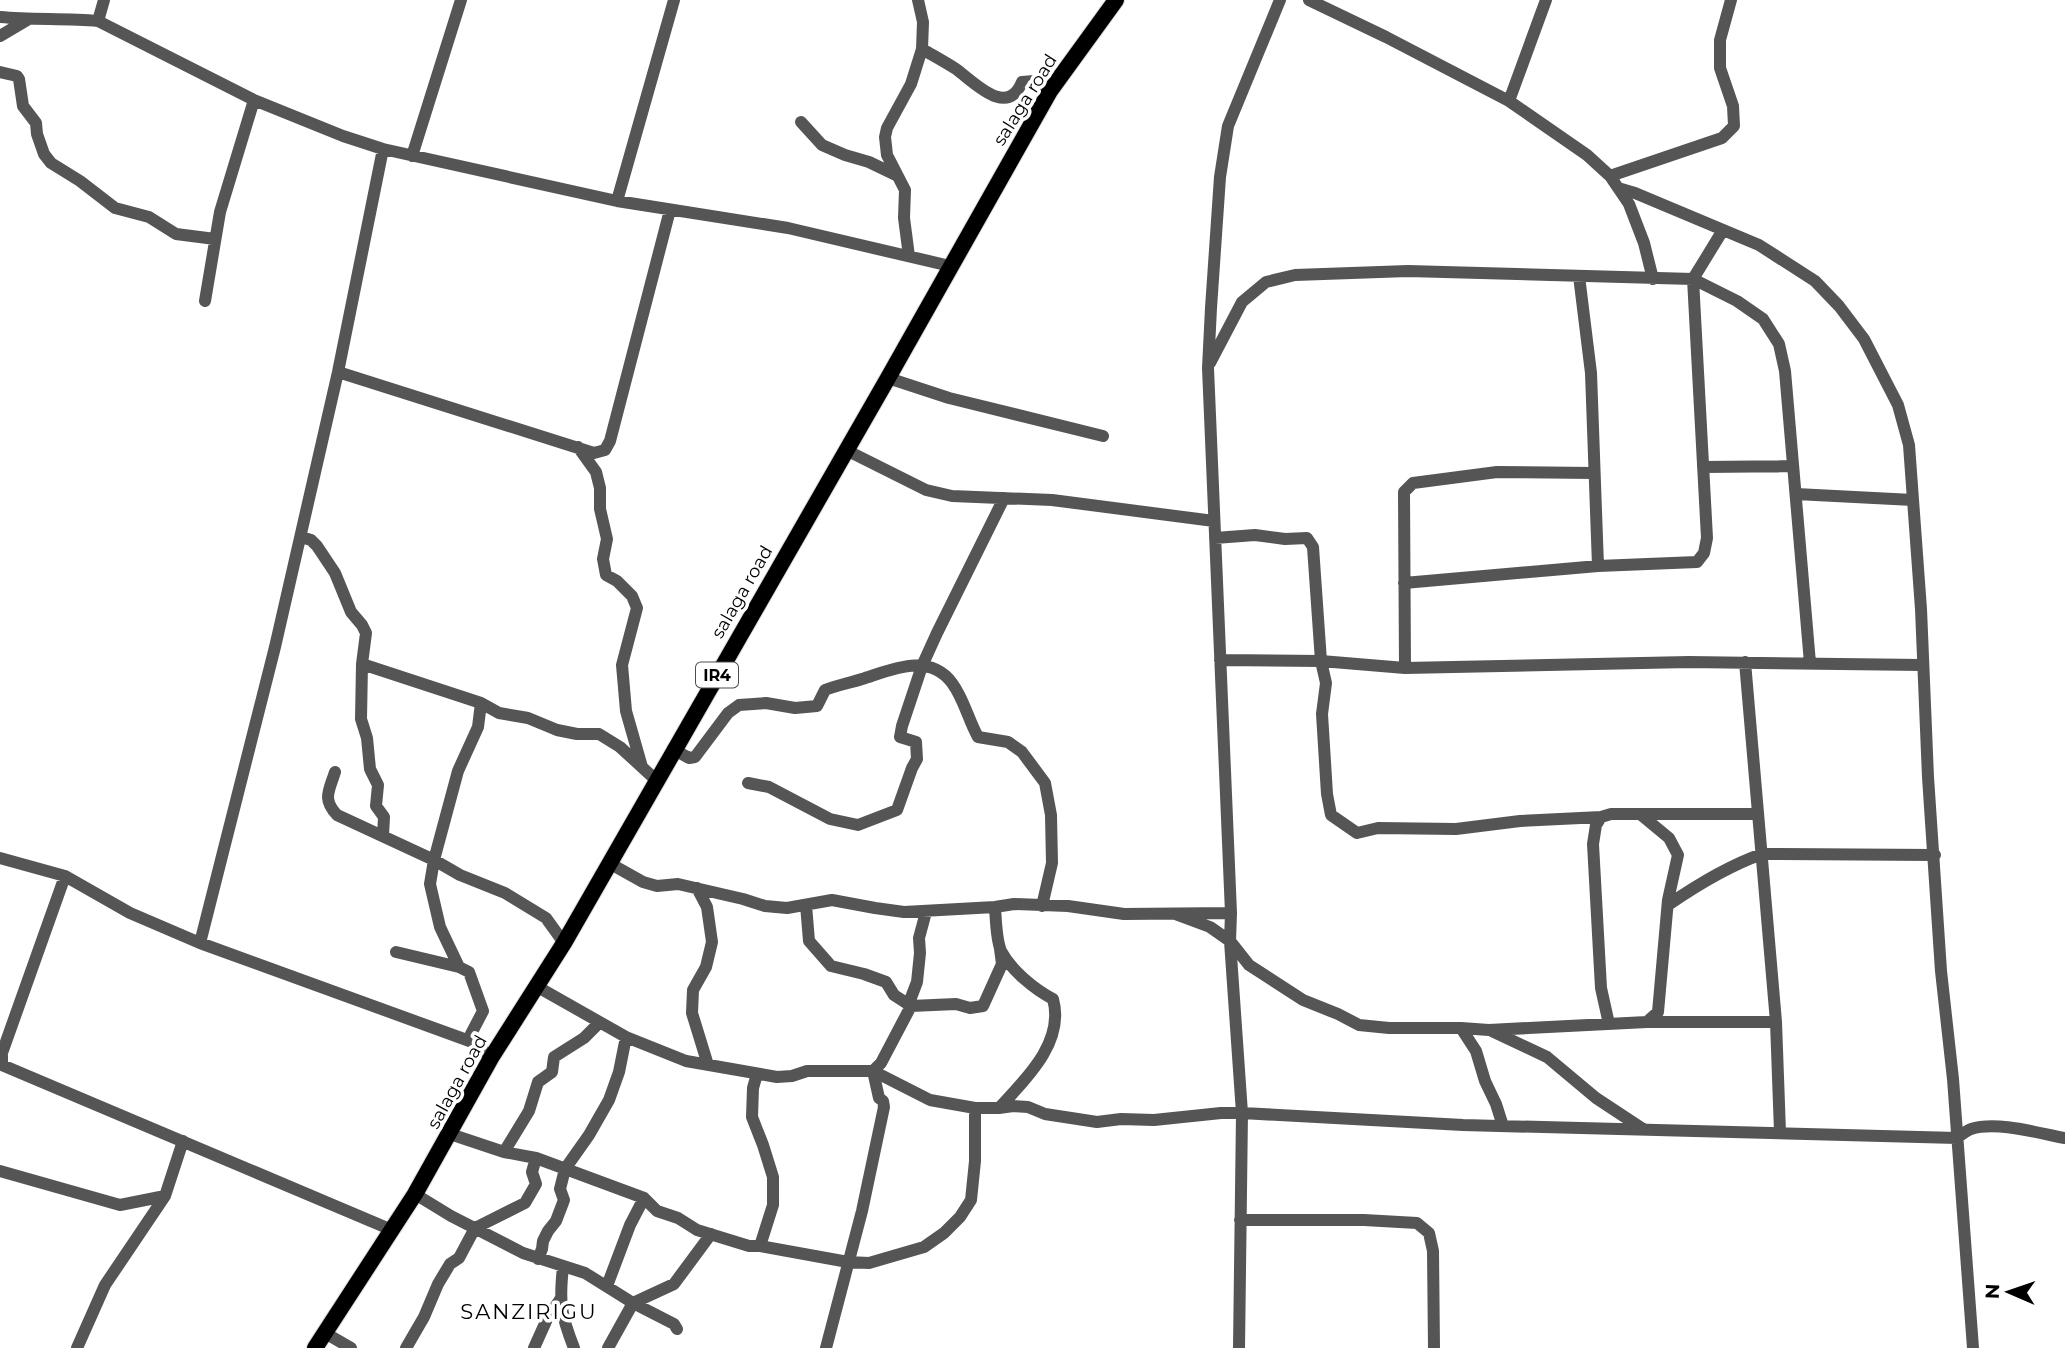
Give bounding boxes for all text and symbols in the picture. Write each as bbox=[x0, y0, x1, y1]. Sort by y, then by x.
street label: salaga road bbox=[988, 50, 1062, 150]
street label: salaga road bbox=[707, 542, 777, 642]
road number: IR4 bbox=[696, 662, 738, 688]
street label: salaga road bbox=[422, 1031, 492, 1133]
north arrow bbox=[1974, 1257, 2044, 1327]
text: N bbox=[1981, 1283, 2004, 1300]
district label: SANZIRIGU bbox=[460, 1299, 598, 1324]

